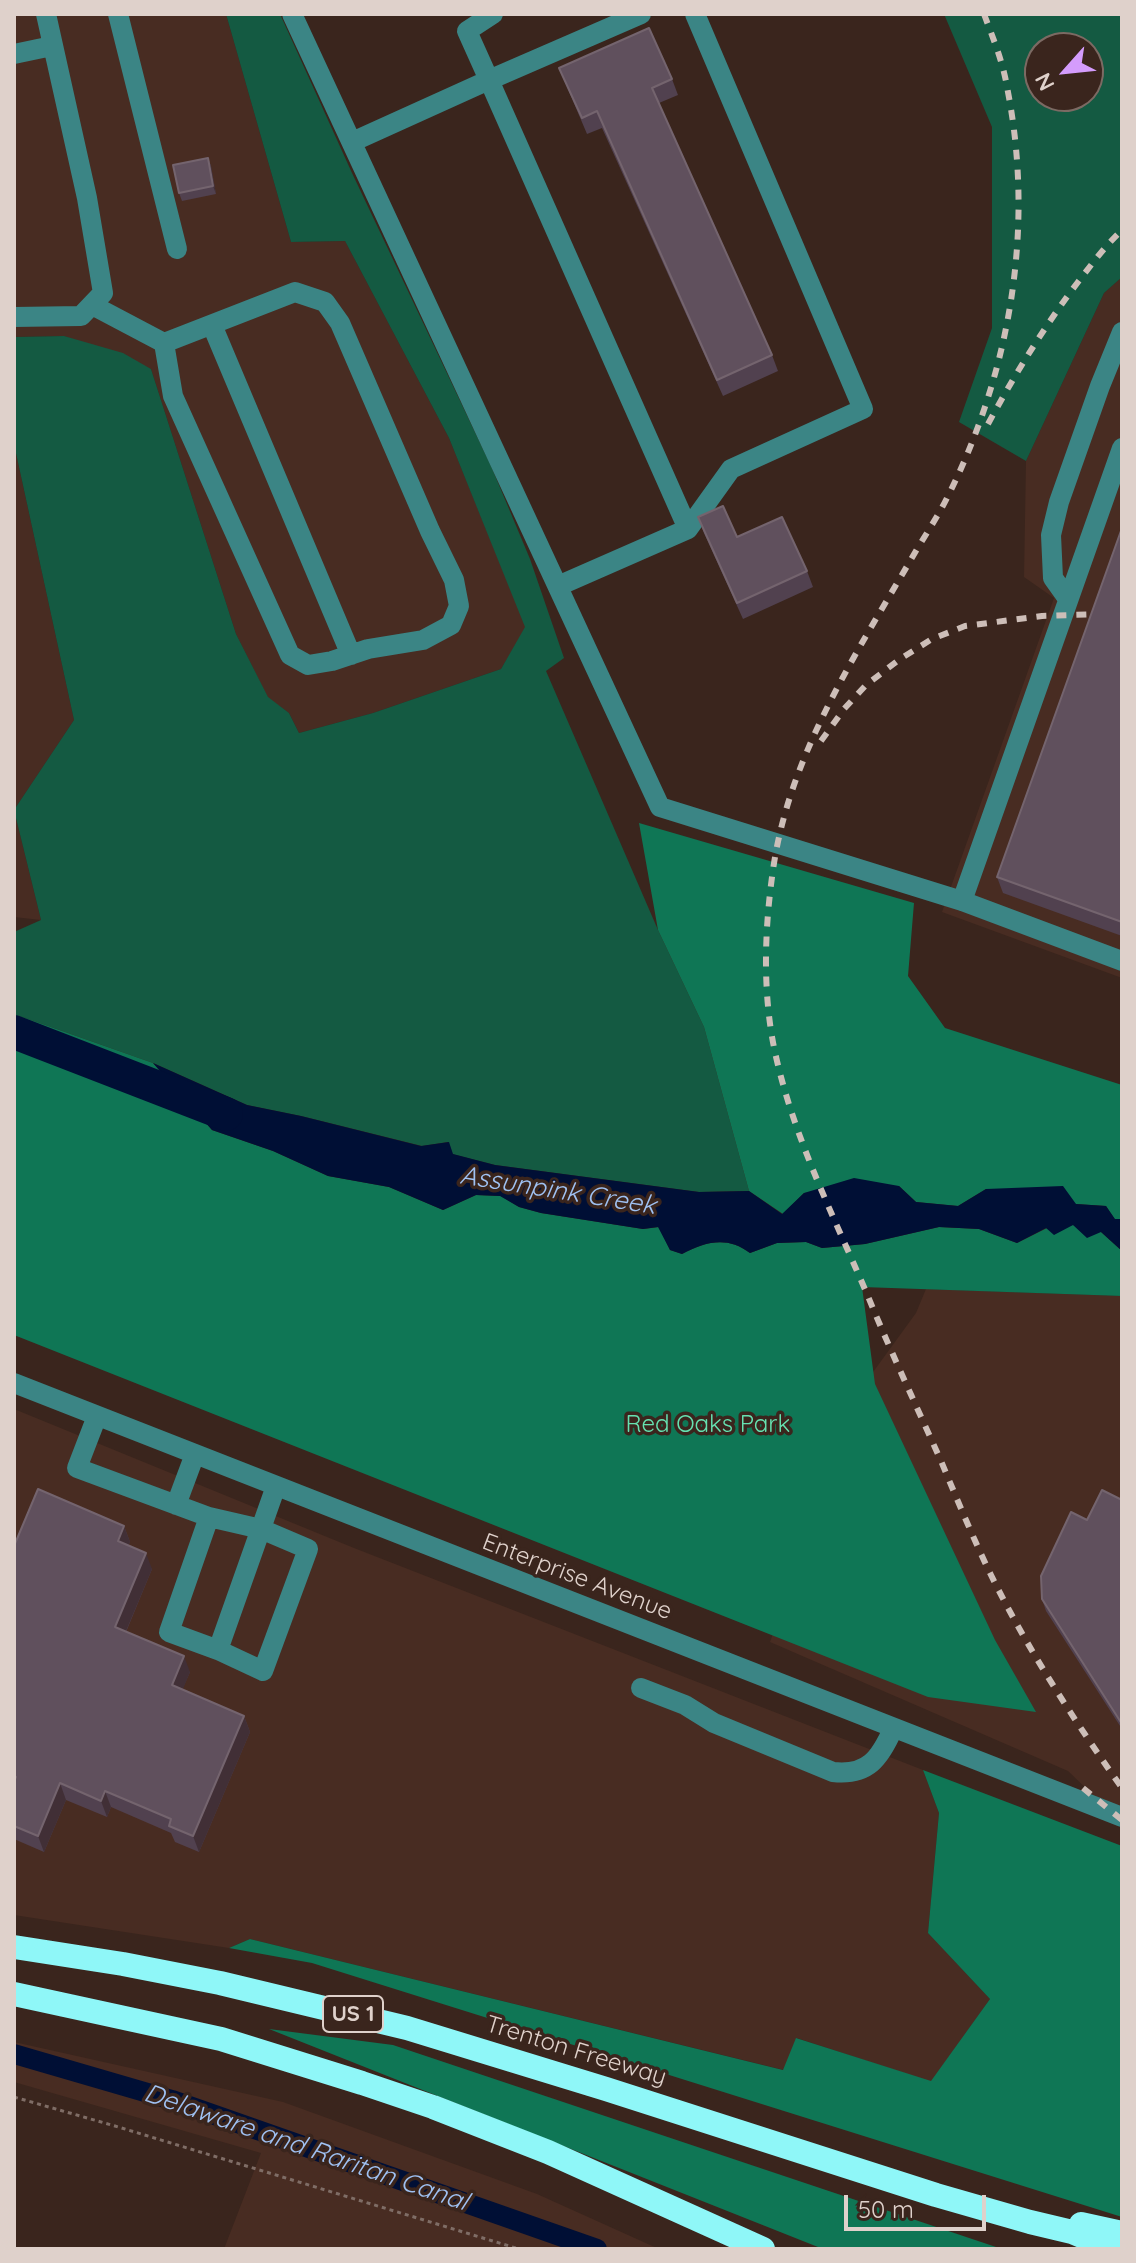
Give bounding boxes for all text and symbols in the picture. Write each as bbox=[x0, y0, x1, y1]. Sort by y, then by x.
north arrow bbox=[1024, 32, 1104, 112]
text: N bbox=[1028, 68, 1061, 96]
water label: Assunpink Creek bbox=[458, 1160, 658, 1222]
park label: Red Oaks Park bbox=[626, 1411, 790, 1439]
street label: Enterprise Avenue bbox=[478, 1528, 676, 1626]
road number: US 1 bbox=[323, 1996, 383, 2032]
street label: Trenton Freeway bbox=[482, 2010, 670, 2092]
water label: Delaware and Raritan Canal bbox=[140, 2078, 472, 2218]
scale bar bbox=[848, 2179, 990, 2229]
text: 50 m bbox=[858, 2194, 914, 2224]

